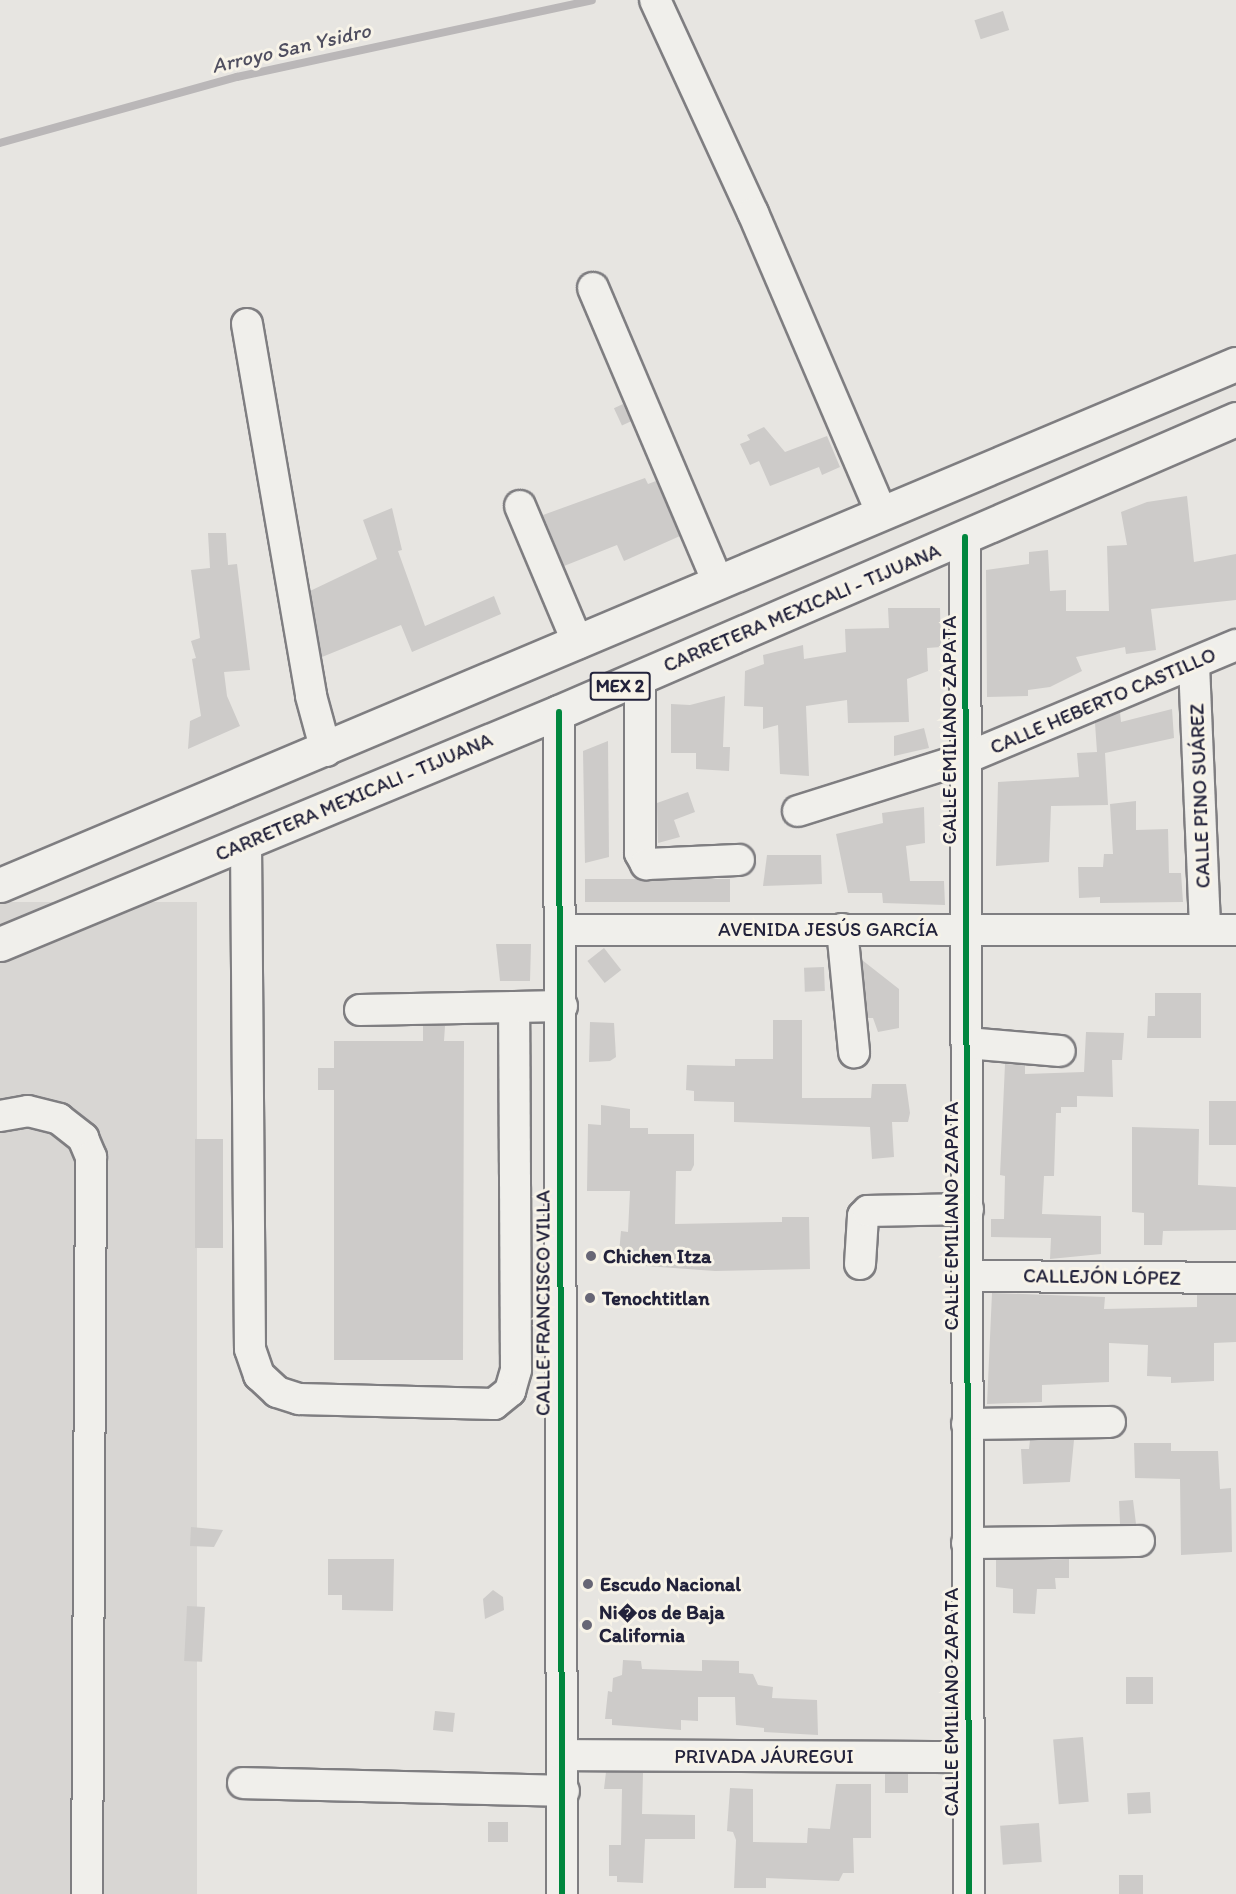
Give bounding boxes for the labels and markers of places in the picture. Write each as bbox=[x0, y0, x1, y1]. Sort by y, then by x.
place label: Chichen Itza bbox=[603, 1244, 711, 1268]
marker: Chichen Itza bbox=[584, 1249, 598, 1263]
place label: Tenochtitlan bbox=[602, 1286, 709, 1310]
marker: Tenochtitlan bbox=[583, 1291, 597, 1305]
place label: Escudo Nacional bbox=[600, 1572, 741, 1596]
marker: Escudo Nacional bbox=[581, 1577, 595, 1591]
place label: Ni�os de Baja California bbox=[599, 1601, 724, 1648]
marker: Ni�os de Baja California bbox=[580, 1618, 594, 1632]

